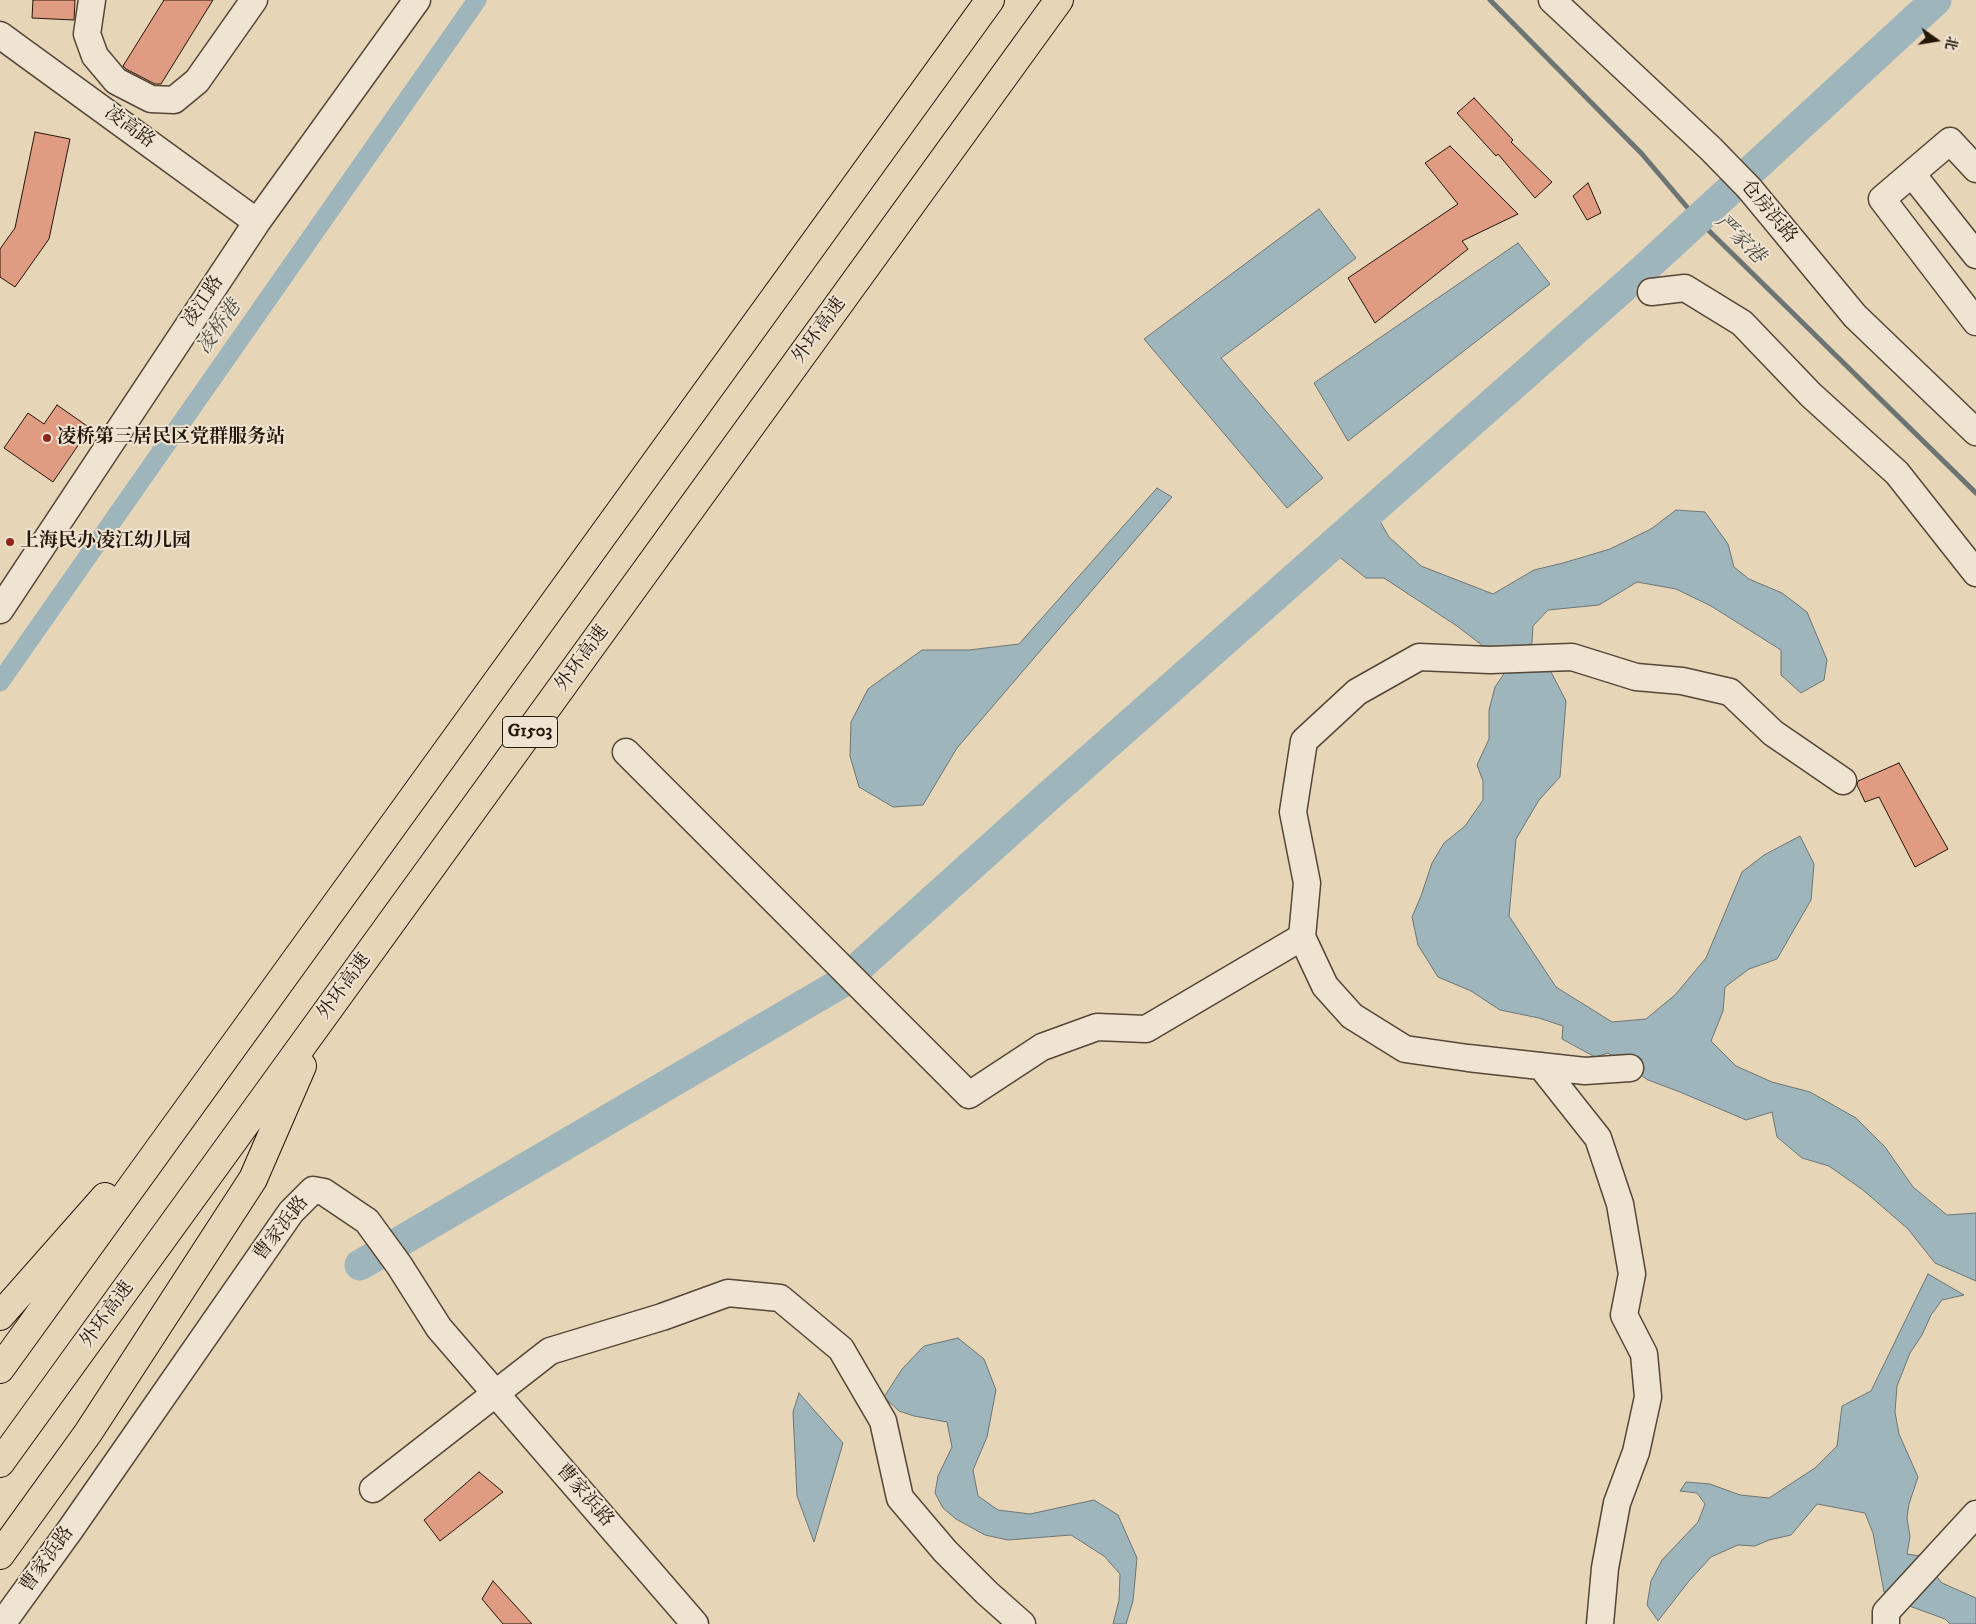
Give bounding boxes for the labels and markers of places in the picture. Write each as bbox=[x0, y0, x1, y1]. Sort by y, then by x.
place label: 凌桥第三居民区党群服务站 bbox=[57, 427, 285, 449]
marker: 凌桥第三居民区党群服务站 bbox=[41, 432, 53, 444]
place label: 上海民办凌江幼儿园 bbox=[20, 531, 191, 553]
marker: 上海民办凌江幼儿园 bbox=[4, 536, 16, 548]

